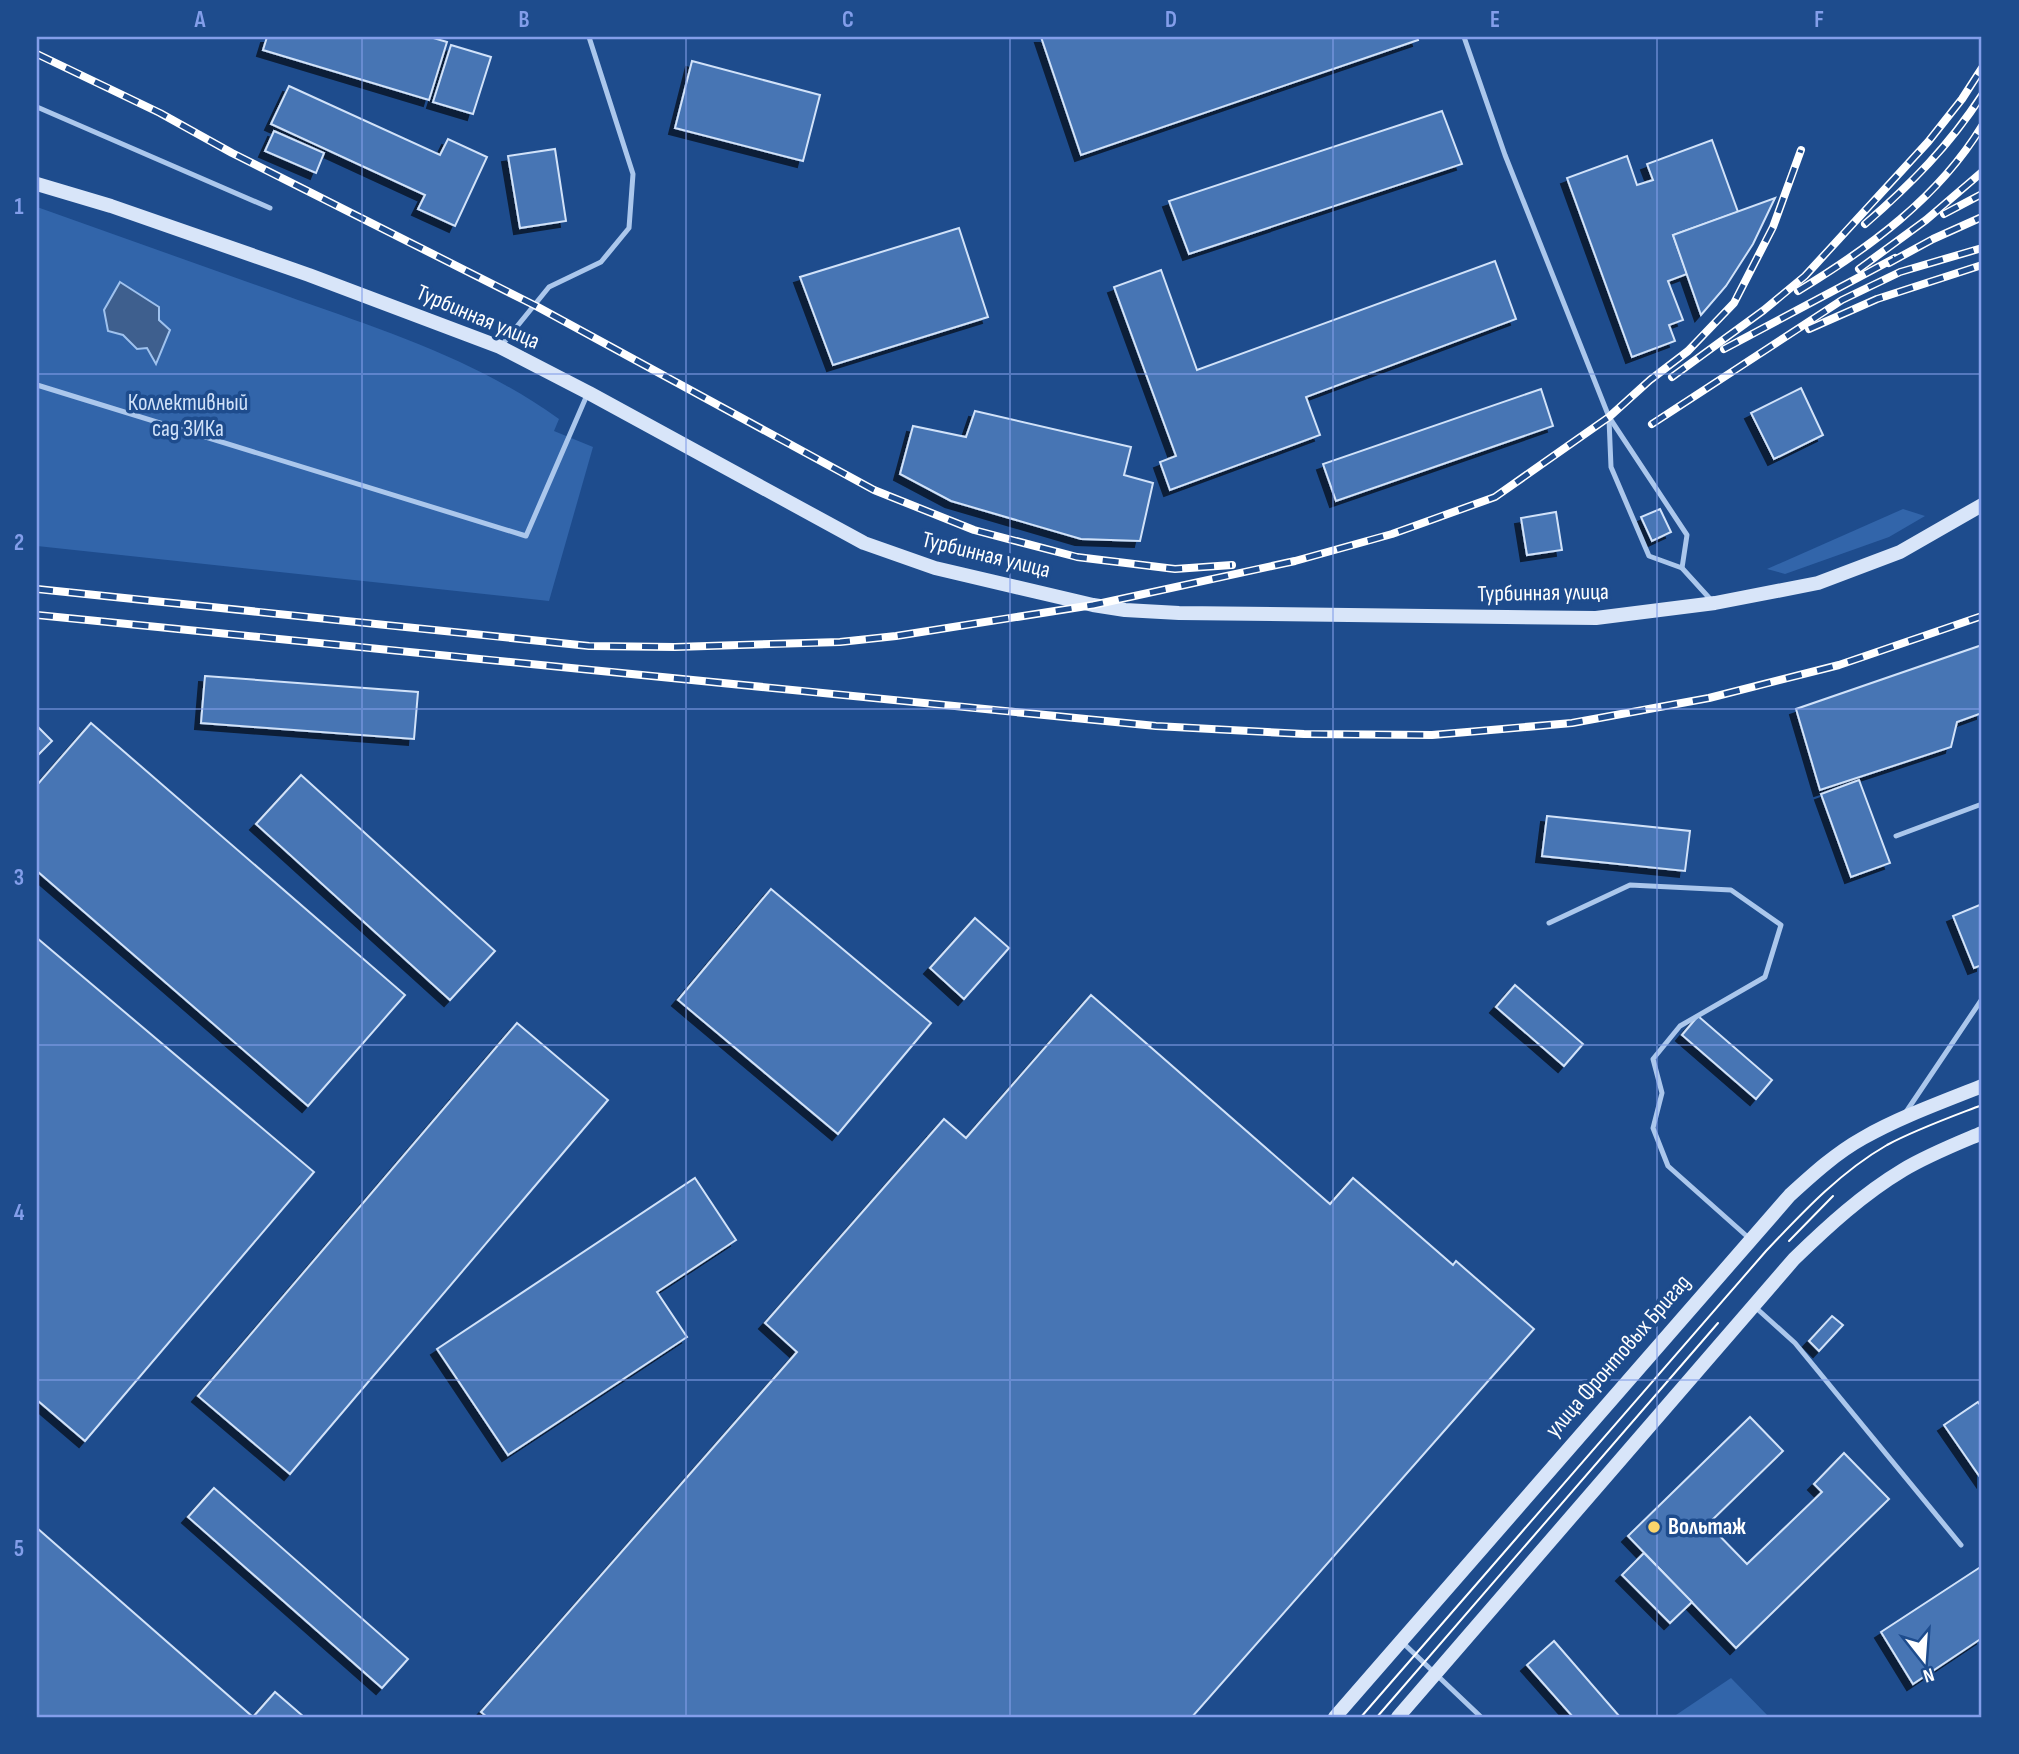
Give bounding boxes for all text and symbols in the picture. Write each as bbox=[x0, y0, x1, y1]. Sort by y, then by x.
text: A bbox=[194, 6, 207, 34]
text: B bbox=[519, 6, 530, 34]
text: C bbox=[842, 6, 854, 34]
text: D bbox=[1165, 6, 1177, 34]
text: E bbox=[1490, 6, 1500, 34]
text: F bbox=[1814, 6, 1824, 34]
text: 1 bbox=[14, 193, 24, 221]
street label: Турбинная улица bbox=[412, 278, 544, 356]
park label: Коллективный сад ЗИКа bbox=[128, 389, 248, 443]
street label: Турбинная улица bbox=[919, 526, 1053, 584]
text: 2 bbox=[14, 529, 24, 557]
street label: Турбинная улица bbox=[1477, 578, 1609, 608]
text: 3 bbox=[14, 864, 24, 892]
text: 4 bbox=[14, 1199, 25, 1227]
street label: улица Фронтовых Бригад bbox=[1540, 1269, 1696, 1443]
place label: Вольтаж bbox=[1668, 1513, 1746, 1541]
marker: Вольтаж bbox=[1646, 1519, 1662, 1535]
text: 5 bbox=[14, 1535, 24, 1563]
north arrow bbox=[1890, 1624, 1960, 1694]
text: N bbox=[1920, 1662, 1937, 1687]

